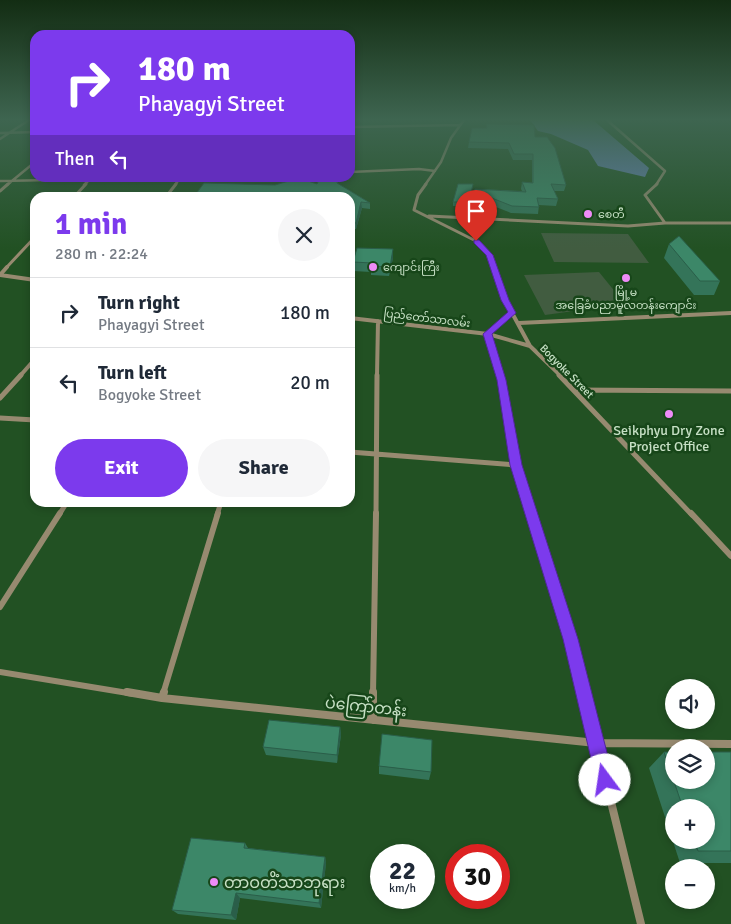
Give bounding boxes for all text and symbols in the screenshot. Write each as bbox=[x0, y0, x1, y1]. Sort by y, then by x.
text: 180 m bbox=[138, 47, 231, 90]
icon: right bbox=[55, 50, 120, 115]
text: Phayagyi Street bbox=[138, 90, 285, 117]
icon: left bbox=[105, 145, 133, 173]
text: Then bbox=[55, 147, 95, 171]
pin bbox=[455, 190, 497, 241]
icon: arrive bbox=[462, 197, 490, 225]
text: 1 min bbox=[55, 206, 127, 243]
place label: စေတီ bbox=[598, 207, 625, 221]
marker: စေတီ bbox=[582, 208, 594, 220]
button: close bbox=[278, 209, 330, 261]
text: 280 m · 22:24 bbox=[55, 244, 148, 264]
place label: ကျောင်းကြီး bbox=[383, 260, 440, 276]
marker: ကျောင်းကြီး bbox=[367, 261, 379, 273]
marker: မြို့မ အခြေခံပညာမူလတန်းကျောင်း bbox=[620, 272, 632, 284]
place label: မြို့မ အခြေခံပညာမူလတန်းကျောင်း bbox=[556, 285, 697, 314]
text: Turn right bbox=[98, 291, 180, 315]
icon: right bbox=[55, 299, 83, 327]
text: 180 m bbox=[280, 301, 330, 325]
street label: ပြည်တော်သာလမ်း bbox=[383, 306, 471, 332]
text: Phayagyi Street bbox=[98, 315, 205, 335]
street label: Bogyoke Street bbox=[537, 342, 596, 401]
text: Turn left bbox=[98, 361, 167, 385]
icon: left bbox=[55, 369, 83, 397]
text: 20 m bbox=[290, 371, 330, 395]
text: Bogyoke Street bbox=[98, 385, 201, 405]
marker: Seikphyu Dry Zone Project Office bbox=[663, 408, 675, 420]
place label: Seikphyu Dry Zone Project Office bbox=[613, 422, 725, 455]
button: Exit bbox=[55, 439, 188, 497]
button: Share bbox=[198, 439, 330, 497]
map controls bbox=[665, 679, 715, 909]
button: sound bbox=[665, 679, 715, 729]
street label: ပဲကြော်တန်း bbox=[324, 691, 408, 724]
button: layers bbox=[665, 739, 715, 789]
position arrow bbox=[578, 753, 630, 805]
button: + bbox=[665, 799, 715, 849]
speed limit sign: 30 bbox=[445, 844, 510, 909]
text: 22 bbox=[389, 855, 416, 886]
button: − bbox=[665, 859, 715, 909]
place label: တာဝတိံသာဘုရား bbox=[224, 871, 345, 897]
marker: တာဝတိံသာဘုရား bbox=[208, 876, 220, 888]
text: km/h bbox=[389, 881, 416, 896]

